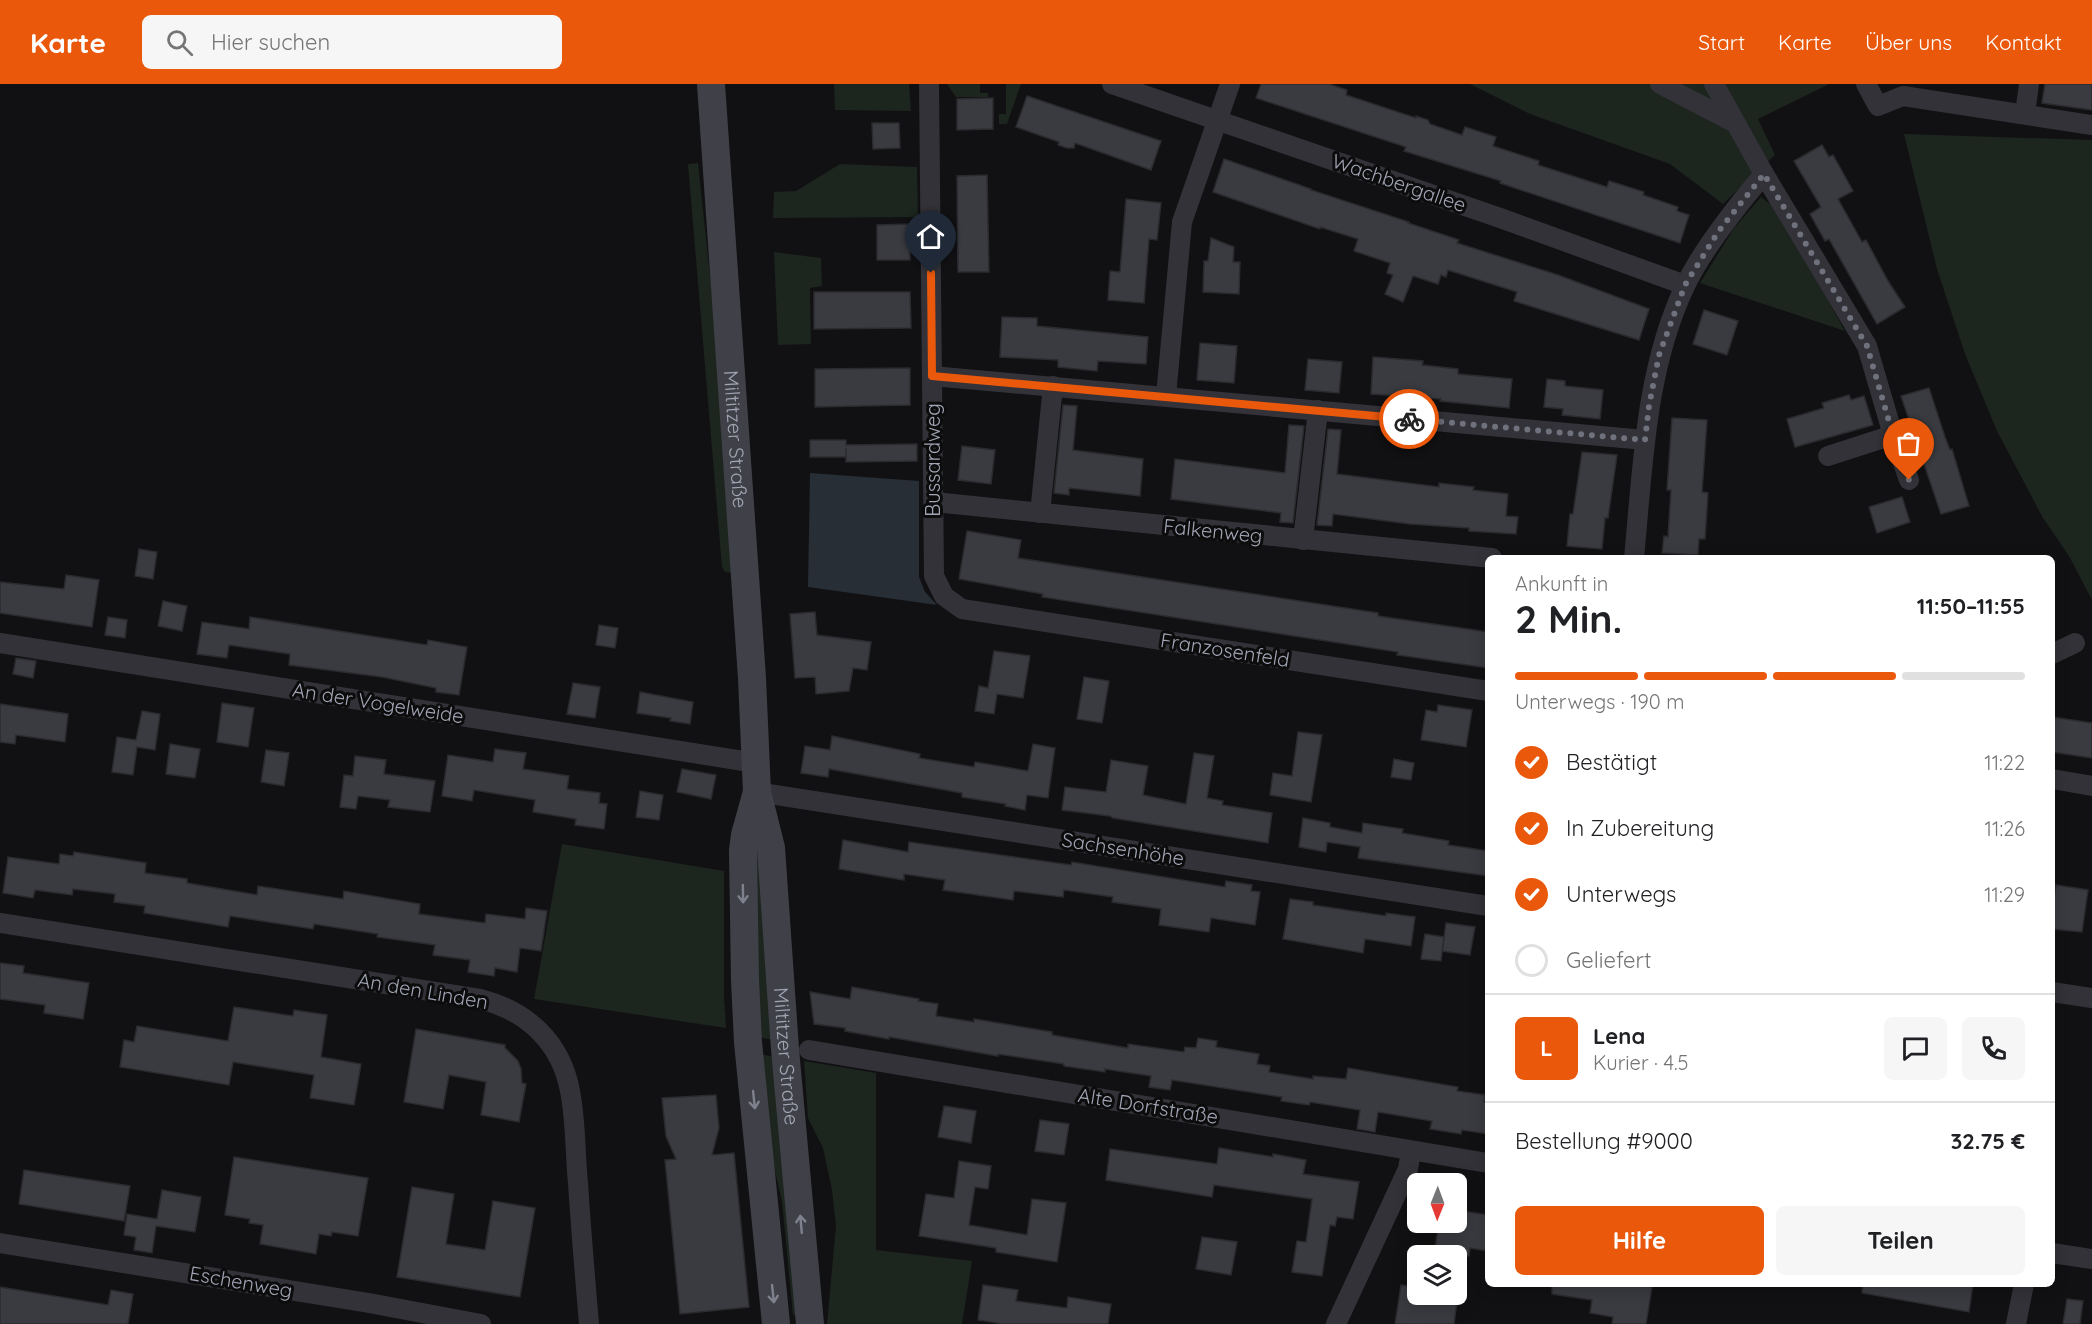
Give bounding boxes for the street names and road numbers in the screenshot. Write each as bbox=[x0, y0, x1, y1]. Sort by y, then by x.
street label: Wachbergallee bbox=[1329, 148, 1469, 217]
street label: Miltitzer Straße bbox=[719, 369, 753, 509]
street label: Bussardweg bbox=[920, 403, 945, 517]
street label: Falkenweg bbox=[1162, 513, 1264, 548]
street label: Franzosenfeld bbox=[1159, 627, 1291, 672]
street label: An der Vogelweide bbox=[291, 677, 466, 728]
street label: Sachsenhöhe bbox=[1060, 827, 1186, 871]
street label: An den Linden bbox=[356, 967, 490, 1014]
street label: Miltitzer Straße bbox=[769, 986, 805, 1126]
street label: Alte Dorfstraße bbox=[1076, 1082, 1220, 1129]
street label: Eschenweg bbox=[188, 1260, 294, 1303]

